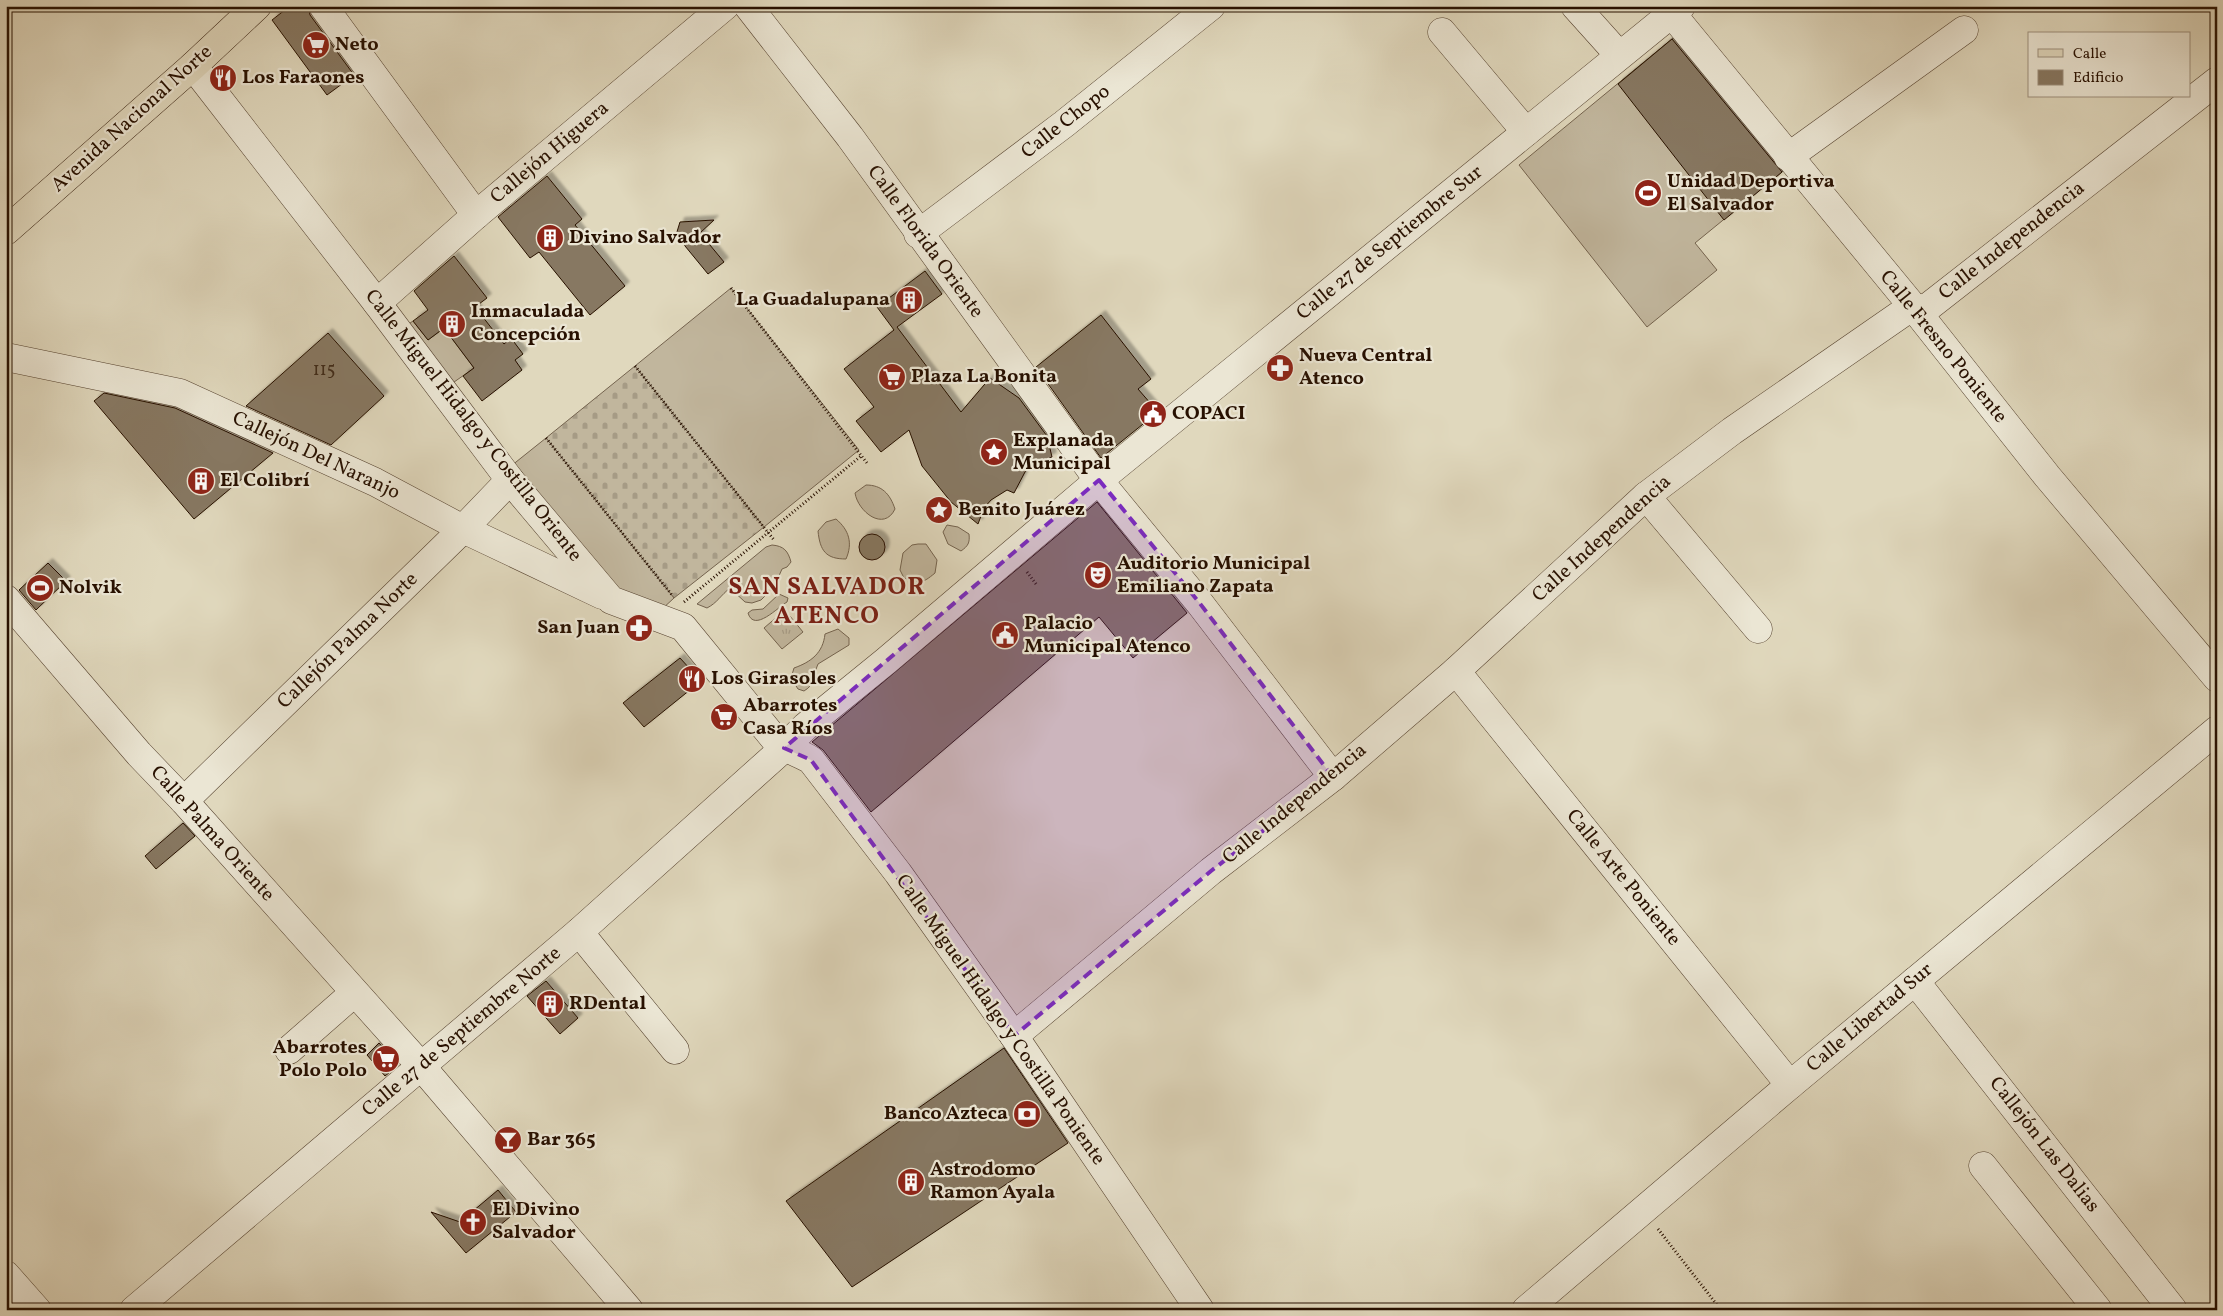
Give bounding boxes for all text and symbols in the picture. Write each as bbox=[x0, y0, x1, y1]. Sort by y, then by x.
supermarket icon: Neto bbox=[301, 30, 331, 60]
place label: Neto bbox=[335, 31, 379, 59]
legend bbox=[2028, 32, 2190, 98]
street label: Avenida Nacional Norte bbox=[45, 39, 219, 199]
text: Calle bbox=[2073, 44, 2106, 65]
restaurant icon: Los Faraones bbox=[208, 63, 238, 93]
place label: Los Faraones bbox=[242, 64, 364, 92]
text: Edificio bbox=[2073, 68, 2124, 89]
street label: Calle Chopo bbox=[1016, 78, 1116, 166]
street label: Callejón Higuera bbox=[485, 95, 615, 211]
street label: Calle 27 de Septiembre Sur bbox=[1291, 159, 1489, 327]
street label: Calle Florida Oriente bbox=[860, 160, 990, 324]
place label: Unidad Deportiva El Salvador bbox=[1667, 168, 1835, 219]
street label: Calle Independencia bbox=[1933, 175, 2091, 307]
sports icon: Unidad Deportiva El Salvador bbox=[1633, 178, 1663, 208]
building icon: Divino Salvador bbox=[535, 223, 565, 253]
place label: Divino Salvador bbox=[569, 224, 722, 252]
street label: Calle Fresno Poniente bbox=[1872, 265, 2014, 429]
street label: Calle Miguel Hidalgo y Costilla Oriente bbox=[358, 284, 588, 568]
building icon: La Guadalupana bbox=[894, 285, 924, 315]
place label: La Guadalupana bbox=[736, 286, 890, 314]
place label: Inmaculada Concepción bbox=[471, 298, 584, 349]
building icon: Inmaculada Concepción bbox=[437, 309, 467, 339]
place label: Nueva Central Atenco bbox=[1299, 342, 1433, 393]
pharmacy icon: Nueva Central Atenco bbox=[1265, 353, 1295, 383]
house number: 115 bbox=[313, 358, 335, 383]
supermarket icon: Plaza La Bonita bbox=[877, 362, 907, 392]
place label: Plaza La Bonita bbox=[911, 363, 1057, 391]
public building icon: COPACI bbox=[1138, 399, 1168, 429]
place label: COPACI bbox=[1172, 400, 1245, 428]
street label: Callejón Del Naranjo bbox=[228, 405, 404, 507]
place label: Explanada Municipal bbox=[1013, 427, 1114, 478]
place icon: Explanada Municipal bbox=[979, 437, 1009, 467]
building icon: El Colibrí bbox=[186, 466, 216, 496]
place label: El Colibrí bbox=[220, 467, 310, 495]
street label: Calle Independencia bbox=[1526, 469, 1678, 609]
place icon: Benito Juárez bbox=[924, 495, 954, 525]
place label: Benito Juárez bbox=[958, 496, 1085, 524]
place label: Auditorio Municipal Emiliano Zapata bbox=[1117, 550, 1310, 601]
theatre icon: Auditorio Municipal Emiliano Zapata bbox=[1083, 560, 1113, 590]
street label: Callejón Palma Norte bbox=[271, 566, 425, 716]
district label: SAN SALVADOR ATENCO bbox=[728, 570, 926, 634]
sports icon: Nolvik bbox=[25, 573, 55, 603]
place label: Nolvik bbox=[59, 574, 122, 602]
place label: Palacio Municipal Atenco bbox=[1024, 610, 1191, 661]
pharmacy icon: San Juan bbox=[624, 613, 654, 643]
place label: San Juan bbox=[537, 614, 620, 642]
public building icon: Palacio Municipal Atenco bbox=[990, 620, 1020, 650]
restaurant icon: Los Girasoles bbox=[677, 664, 707, 694]
place label: Los Girasoles bbox=[711, 665, 836, 693]
place label: Abarrotes Casa Ríos bbox=[743, 692, 837, 743]
supermarket icon: Abarrotes Casa Ríos bbox=[709, 702, 739, 732]
street label: Calle Independencia bbox=[1217, 737, 1373, 871]
street label: Calle Palma Oriente bbox=[143, 760, 281, 908]
street label: Calle Arte Poniente bbox=[1559, 804, 1687, 952]
street label: Calle Miguel Hidalgo y Costilla Poniente bbox=[888, 869, 1112, 1171]
street label: Calle 27 de Septiembre Norte bbox=[356, 940, 568, 1124]
street label: Calle Libertad Sur bbox=[1801, 957, 1939, 1079]
building icon: RDental bbox=[535, 989, 565, 1019]
place label: RDental bbox=[569, 990, 646, 1018]
place label: Abarrotes Polo Polo bbox=[273, 1034, 367, 1085]
supermarket icon: Abarrotes Polo Polo bbox=[371, 1044, 401, 1074]
street label: Callejón Las Dalias bbox=[1982, 1071, 2106, 1219]
bank icon: Banco Azteca bbox=[1012, 1099, 1042, 1129]
place label: Banco Azteca bbox=[884, 1100, 1008, 1128]
bar icon: Bar 365 bbox=[493, 1125, 523, 1155]
place label: Bar 365 bbox=[527, 1126, 596, 1154]
place label: Astrodomo Ramon Ayala bbox=[930, 1156, 1055, 1207]
building icon: Astrodomo Ramon Ayala bbox=[896, 1167, 926, 1197]
place label: El Divino Salvador bbox=[492, 1196, 580, 1247]
church icon: El Divino Salvador bbox=[458, 1207, 488, 1237]

